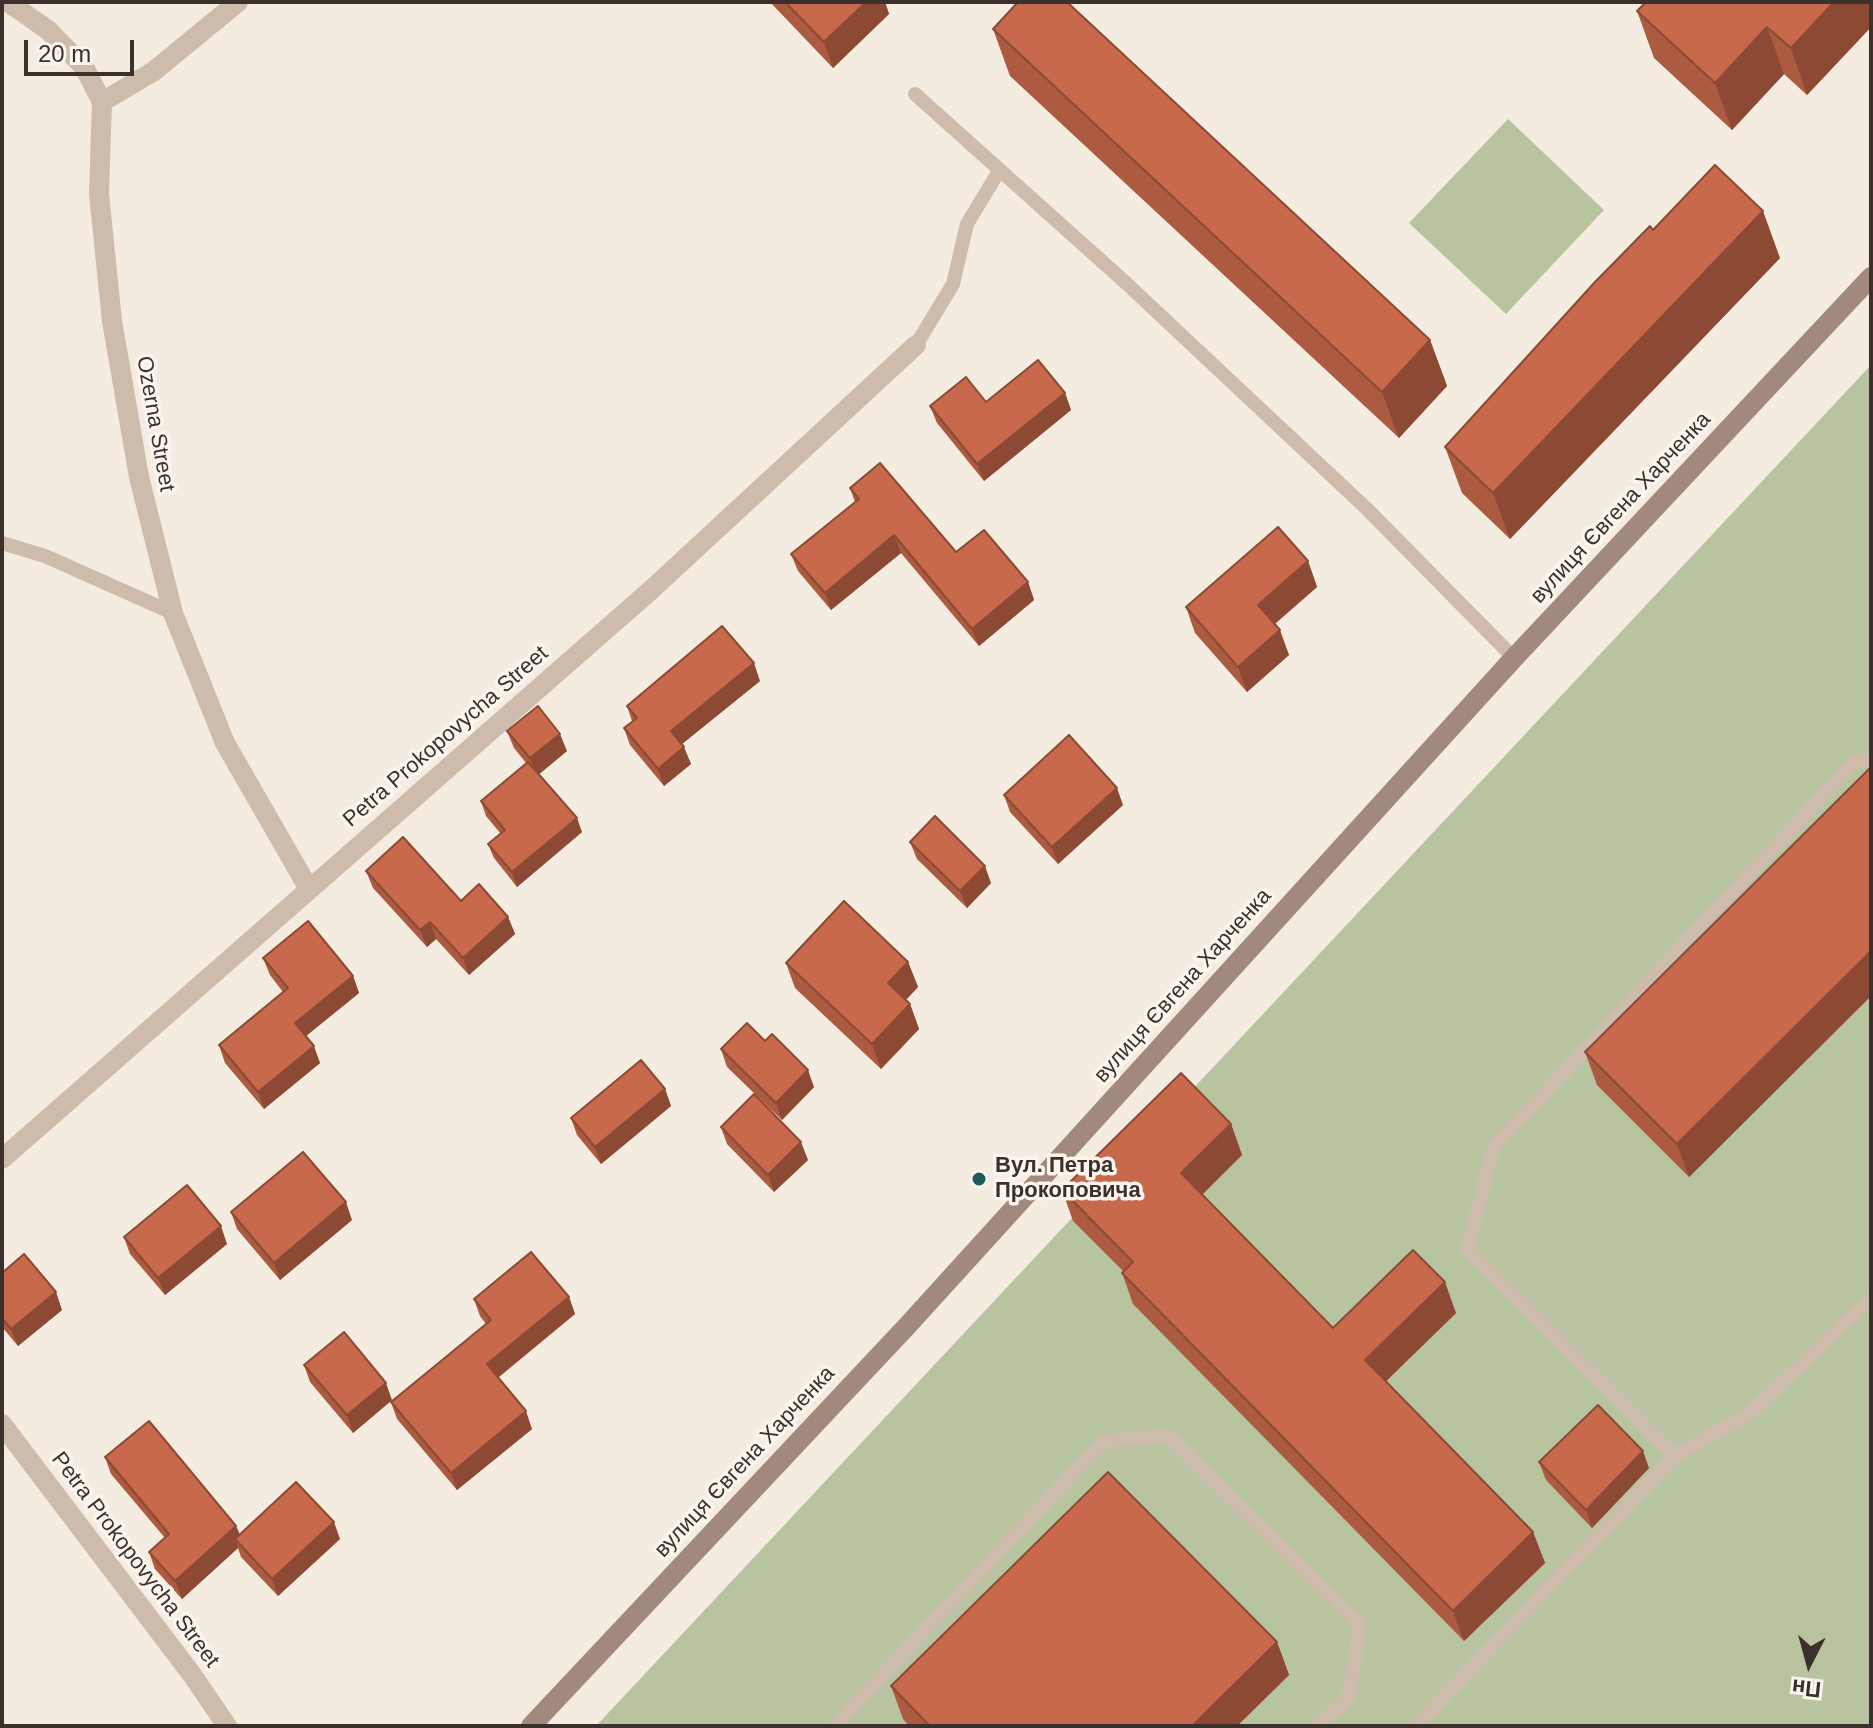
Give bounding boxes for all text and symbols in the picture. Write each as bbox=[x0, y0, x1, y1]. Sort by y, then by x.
scale bar bbox=[28, 24, 138, 74]
text: 20 m bbox=[38, 40, 91, 67]
street label: Ozerna Street bbox=[130, 354, 180, 494]
street label: вулиця Євгена Харченка bbox=[1525, 407, 1717, 609]
street label: Petra Prokopovycha Street bbox=[338, 641, 554, 833]
street label: вулиця Євгена Харченка bbox=[1089, 883, 1277, 1089]
place label: Вул. Петра Прокоповича bbox=[995, 1153, 1141, 1204]
marker: Вул. Петра Прокоповича bbox=[970, 1170, 988, 1188]
street label: вулиця Євгена Харченка bbox=[649, 1361, 841, 1563]
street label: Petra Prokopovycha Street bbox=[45, 1447, 225, 1673]
north arrow bbox=[1769, 1624, 1849, 1704]
text: Пн bbox=[1791, 1674, 1822, 1702]

